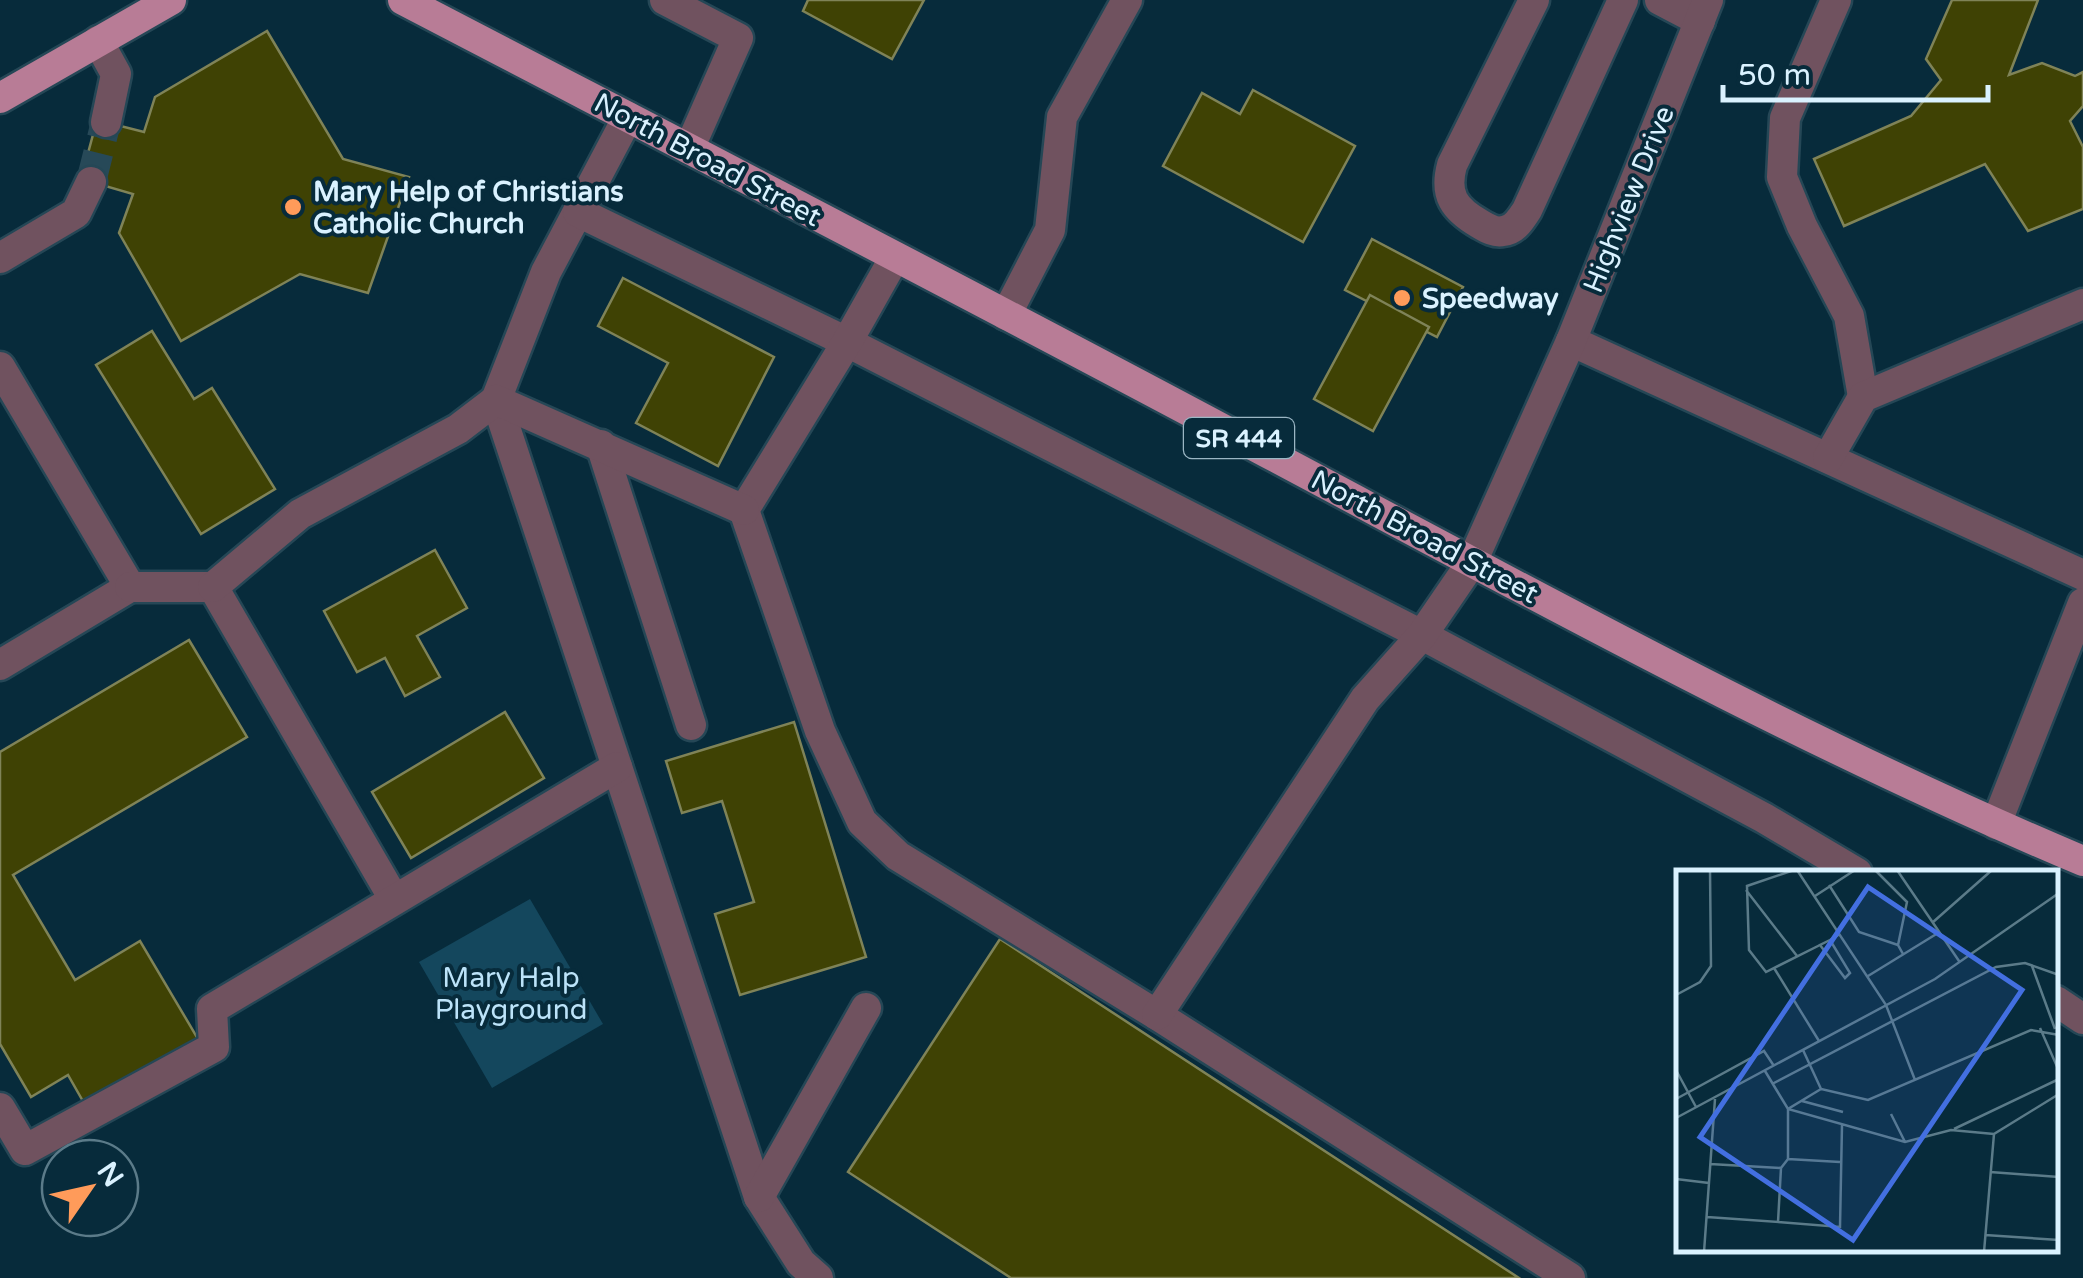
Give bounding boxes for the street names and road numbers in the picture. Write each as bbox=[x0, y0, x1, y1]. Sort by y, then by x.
street label: North Broad Street bbox=[588, 86, 827, 234]
street label: Highview Drive bbox=[1576, 101, 1682, 298]
road number: SR 444 bbox=[1184, 418, 1294, 458]
street label: North Broad Street bbox=[1305, 463, 1544, 611]

